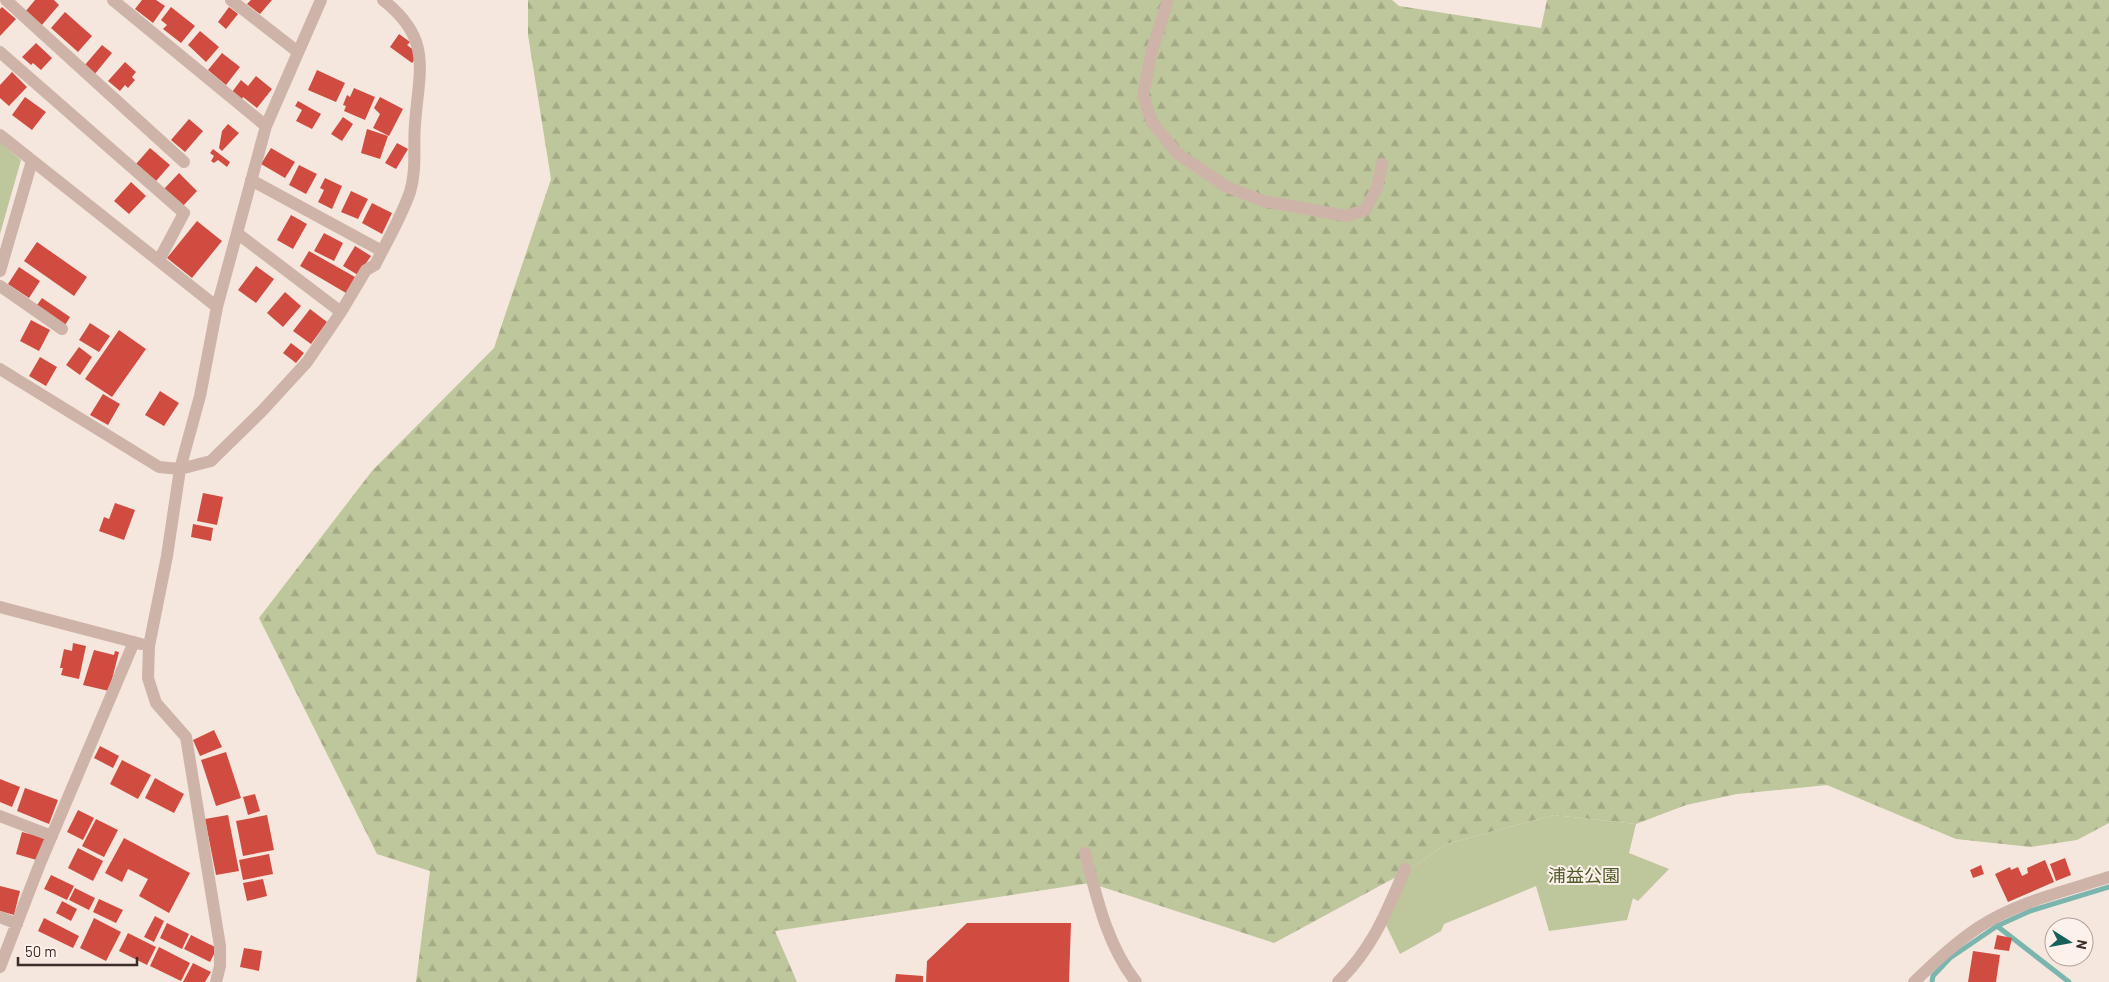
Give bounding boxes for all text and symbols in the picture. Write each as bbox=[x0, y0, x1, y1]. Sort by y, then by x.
park label: 浦益公園 bbox=[1548, 864, 1620, 886]
north arrow bbox=[2044, 917, 2094, 967]
scale bar bbox=[18, 934, 136, 966]
text: N bbox=[2073, 938, 2091, 951]
text: 50 m bbox=[25, 942, 57, 960]

